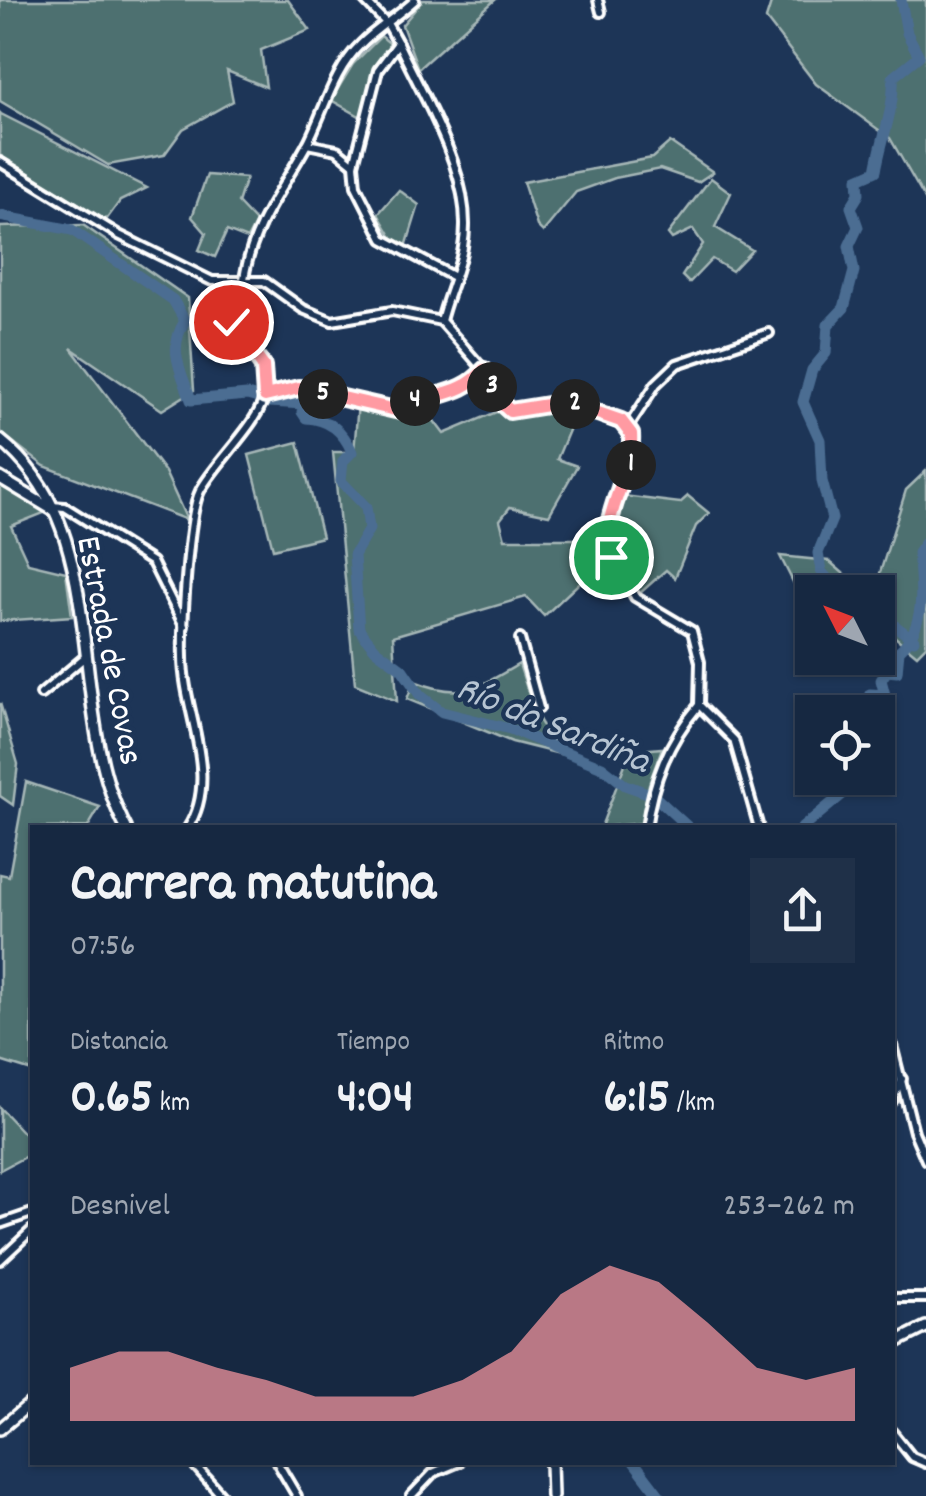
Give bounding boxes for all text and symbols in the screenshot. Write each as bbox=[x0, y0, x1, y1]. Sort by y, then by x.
pin bbox=[189, 280, 274, 365]
icon: check bbox=[204, 295, 259, 350]
pin: 3 bbox=[467, 362, 517, 412]
text: 3 bbox=[486, 367, 498, 407]
pin: 5 bbox=[298, 369, 348, 419]
text: 5 bbox=[317, 374, 329, 414]
pin: 4 bbox=[390, 376, 440, 426]
pin: 2 bbox=[550, 379, 600, 429]
text: 4 bbox=[409, 381, 421, 421]
text: 2 bbox=[569, 384, 581, 424]
pin: 1 bbox=[606, 440, 656, 490]
text: 1 bbox=[628, 445, 634, 485]
pin bbox=[569, 515, 654, 600]
icon: arrive bbox=[584, 530, 639, 585]
street label: Estrada de Covas bbox=[60, 532, 154, 770]
north arrow bbox=[795, 575, 895, 675]
map controls bbox=[795, 575, 895, 795]
water label: Río da Sardiña bbox=[447, 663, 659, 792]
button: locate bbox=[795, 695, 895, 795]
text: Carrera matutina bbox=[70, 848, 436, 927]
button: share bbox=[750, 858, 855, 963]
text: 07:56 bbox=[70, 925, 136, 971]
text: Distancia bbox=[70, 1024, 167, 1064]
text: Tiempo bbox=[337, 1024, 410, 1064]
text: Ritmo bbox=[603, 1024, 664, 1064]
text: 0.65 bbox=[70, 1064, 153, 1136]
text: 4:04 bbox=[337, 1064, 414, 1136]
text: 6:15 bbox=[603, 1064, 670, 1136]
text: km bbox=[153, 1085, 190, 1125]
text: /km bbox=[670, 1085, 715, 1125]
text: Desnivel bbox=[70, 1185, 170, 1231]
text: 253–262 m bbox=[723, 1185, 855, 1231]

